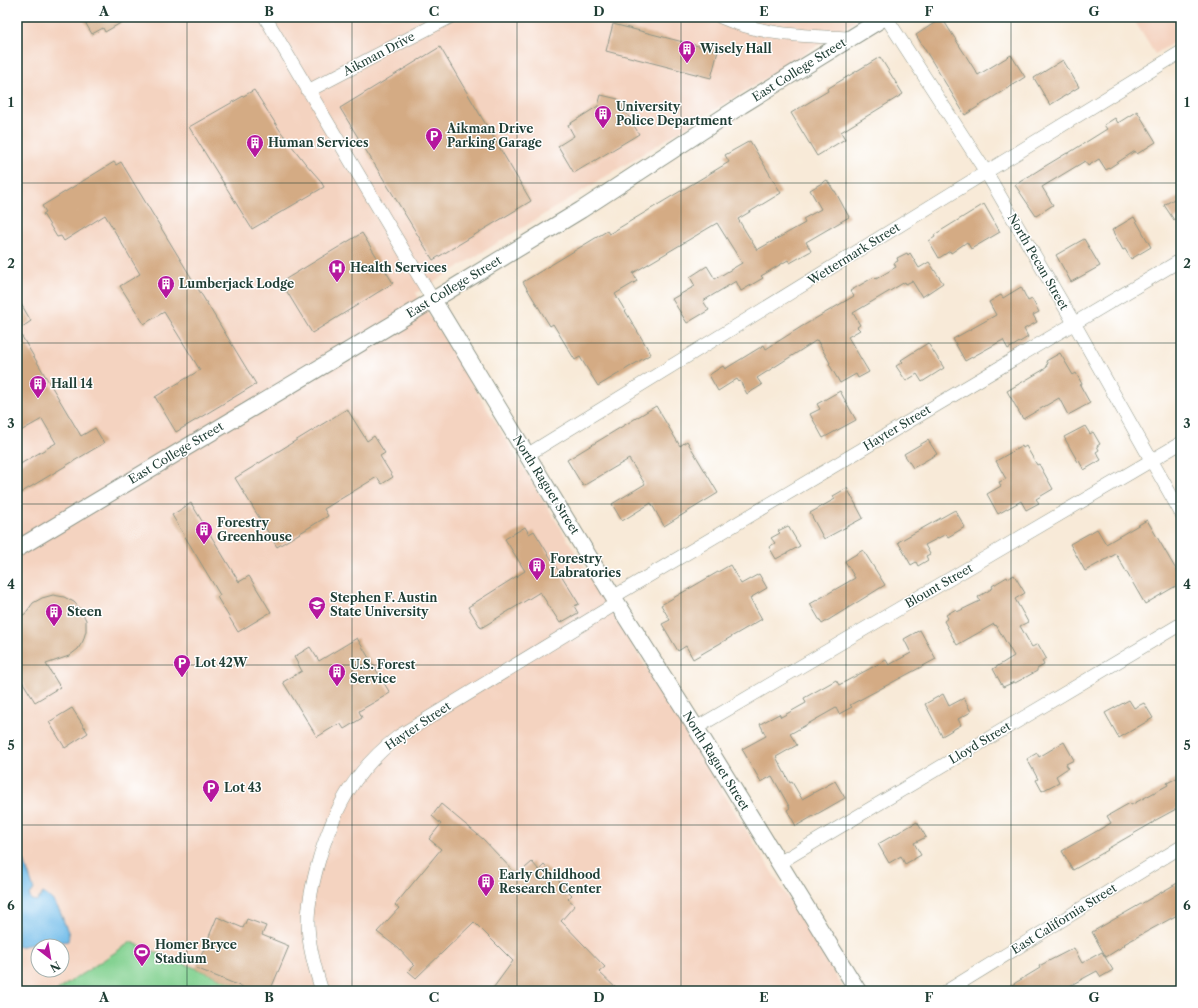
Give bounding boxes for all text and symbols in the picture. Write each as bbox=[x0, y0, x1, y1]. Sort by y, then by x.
text: A bbox=[98, 3, 110, 19]
text: B bbox=[264, 3, 274, 19]
text: C bbox=[429, 3, 439, 19]
text: D bbox=[593, 3, 605, 19]
text: E bbox=[759, 3, 769, 19]
text: F bbox=[925, 3, 934, 19]
text: G bbox=[1088, 3, 1100, 19]
street label: Aikman Drive bbox=[340, 28, 417, 79]
street label: East College Street bbox=[749, 34, 849, 105]
building icon: Wisely Hall bbox=[677, 39, 697, 64]
place label: Wisely Hall bbox=[699, 41, 772, 56]
text: 1 bbox=[8, 94, 14, 110]
text: 1 bbox=[1184, 94, 1190, 110]
place label: University Police Department bbox=[616, 99, 732, 128]
building icon: University Police Department bbox=[593, 104, 613, 129]
place label: Aikman Drive Parking Garage bbox=[446, 121, 542, 150]
parking icon: Aikman Drive Parking Garage bbox=[424, 126, 444, 151]
building icon: Human Services bbox=[245, 133, 265, 158]
place label: Human Services bbox=[268, 135, 369, 150]
street label: North Pecan Street bbox=[1005, 211, 1072, 313]
street label: Wettermark Street bbox=[804, 219, 903, 288]
street label: East College Street bbox=[404, 252, 504, 321]
text: 2 bbox=[7, 255, 15, 271]
text: 2 bbox=[1183, 255, 1191, 271]
hospital icon: Health Services bbox=[327, 258, 347, 283]
place label: Health Services bbox=[350, 260, 447, 275]
building icon: Lumberjack Lodge bbox=[156, 274, 176, 299]
place label: Lumberjack Lodge bbox=[179, 276, 294, 291]
building icon: Hall 14 bbox=[28, 374, 48, 399]
place label: Hall 14 bbox=[51, 376, 93, 391]
street label: Hayter Street bbox=[860, 401, 934, 454]
text: 3 bbox=[7, 415, 15, 431]
text: 3 bbox=[1183, 415, 1191, 431]
street label: East College Street bbox=[126, 418, 226, 487]
street label: North Raguet Street bbox=[510, 432, 583, 538]
place label: Forestry Greenhouse bbox=[217, 515, 292, 544]
building icon: Forestry Greenhouse bbox=[194, 520, 214, 545]
place label: Forestry Labratories bbox=[550, 551, 622, 580]
building icon: Forestry Labratories bbox=[527, 556, 547, 581]
street label: Blount Street bbox=[902, 560, 976, 611]
text: 4 bbox=[7, 576, 15, 592]
text: 4 bbox=[1183, 576, 1191, 592]
place label: Stephen F. Austin State University bbox=[330, 590, 438, 619]
school or university icon: Stephen F. Austin State University bbox=[307, 595, 327, 620]
building icon: Steen bbox=[44, 602, 64, 627]
place label: Steen bbox=[67, 604, 103, 619]
parking icon: Lot 42W bbox=[172, 653, 192, 678]
place label: Lot 42W bbox=[195, 655, 248, 670]
place label: U.S. Forest Service bbox=[350, 657, 415, 686]
building icon: U.S. Forest Service bbox=[327, 662, 347, 687]
street label: Hayter Street bbox=[382, 698, 454, 753]
street label: North Raguet Street bbox=[680, 708, 753, 814]
street label: Lloyd Street bbox=[946, 718, 1014, 767]
text: 5 bbox=[7, 737, 15, 753]
text: 5 bbox=[1183, 737, 1191, 753]
parking icon: Lot 43 bbox=[201, 778, 221, 803]
place label: Lot 43 bbox=[224, 780, 262, 795]
place label: Early Childhood Research Center bbox=[499, 867, 602, 896]
building icon: Early Childhood Research Center bbox=[476, 872, 496, 897]
street label: East California Street bbox=[1008, 880, 1120, 957]
text: 6 bbox=[7, 897, 15, 913]
text: 6 bbox=[1183, 897, 1191, 913]
place label: Homer Bryce Stadium bbox=[155, 937, 237, 966]
north arrow bbox=[30, 938, 70, 978]
sports icon: Homer Bryce Stadium bbox=[132, 942, 152, 967]
text: N bbox=[47, 958, 63, 975]
text: A bbox=[98, 989, 110, 1005]
text: B bbox=[264, 989, 274, 1005]
text: C bbox=[429, 989, 439, 1005]
text: D bbox=[593, 989, 605, 1005]
text: E bbox=[759, 989, 769, 1005]
text: F bbox=[925, 989, 934, 1005]
text: G bbox=[1088, 989, 1100, 1005]

